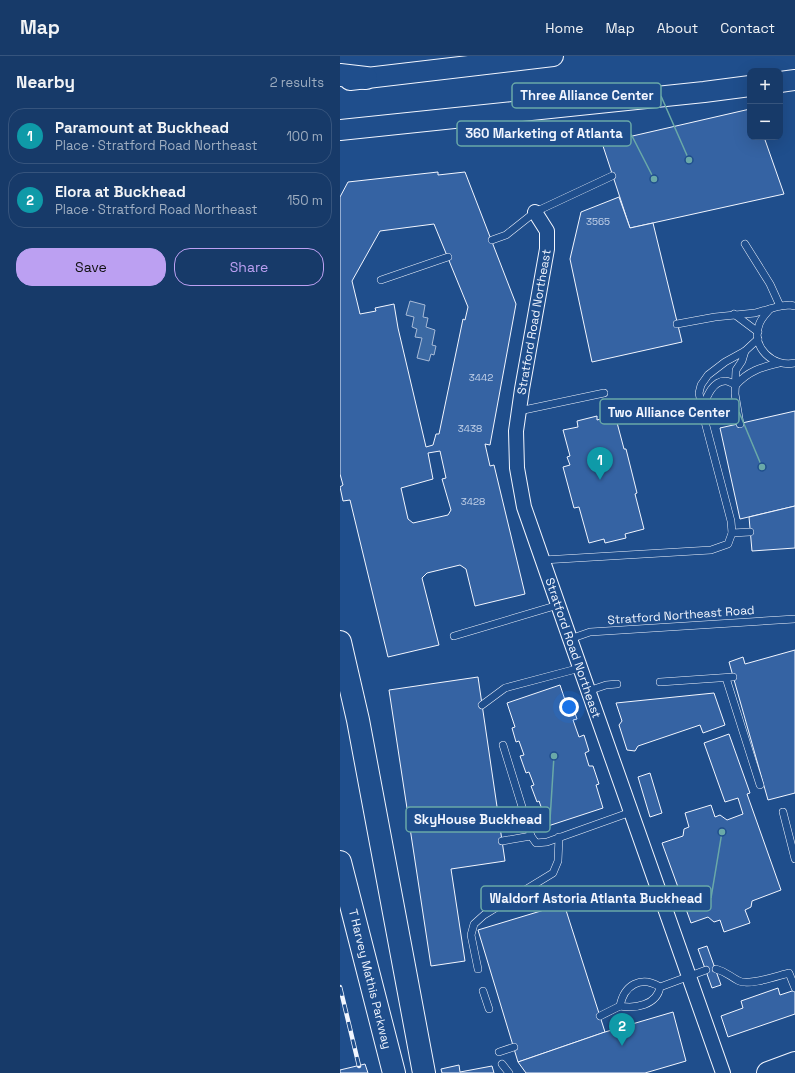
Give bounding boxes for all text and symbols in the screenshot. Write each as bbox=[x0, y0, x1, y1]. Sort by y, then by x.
text: Map bbox=[20, 15, 60, 40]
text: Home bbox=[545, 19, 583, 37]
text: Map bbox=[605, 19, 635, 37]
text: About bbox=[657, 19, 698, 37]
text: Contact bbox=[720, 19, 775, 37]
map controls bbox=[747, 68, 783, 140]
button: + bbox=[747, 68, 783, 104]
text: Nearby bbox=[16, 71, 75, 93]
text: 2 results bbox=[270, 74, 324, 91]
callout: Three Alliance Center bbox=[512, 83, 661, 108]
text: Three Alliance Center bbox=[520, 87, 654, 104]
button: − bbox=[747, 104, 783, 140]
text: Paramount at Buckhead bbox=[55, 118, 229, 137]
callout: 360 Marketing of Atlanta bbox=[457, 121, 631, 146]
text: 360 Marketing of Atlanta bbox=[465, 125, 623, 142]
text: 1 bbox=[27, 128, 33, 145]
text: 100 m bbox=[286, 128, 323, 145]
text: Place · Stratford Road Northeast bbox=[55, 137, 258, 154]
text: Elora at Buckhead bbox=[55, 182, 186, 201]
text: 2 bbox=[26, 192, 34, 209]
text: 150 m bbox=[287, 192, 323, 209]
text: Place · Stratford Road Northeast bbox=[55, 201, 258, 218]
house number: 3565 bbox=[586, 215, 610, 228]
button: Save bbox=[16, 248, 166, 286]
button: Share bbox=[174, 248, 324, 286]
street label: Stratford Road Northeast bbox=[513, 248, 555, 396]
house number: 3442 bbox=[469, 371, 493, 384]
callout: Two Alliance Center bbox=[600, 399, 739, 424]
text: Two Alliance Center bbox=[608, 404, 730, 421]
house number: 3438 bbox=[458, 422, 482, 435]
pin: 1 bbox=[587, 447, 613, 480]
house number: 3428 bbox=[461, 495, 485, 508]
street label: Stratford Road Northeast bbox=[541, 576, 605, 720]
street label: Stratford Northeast Road bbox=[607, 602, 755, 628]
your location bbox=[559, 697, 579, 717]
callout: SkyHouse Buckhead bbox=[406, 807, 550, 832]
text: SkyHouse Buckhead bbox=[414, 811, 542, 828]
callout: Waldorf Astoria Atlanta Buckhead bbox=[481, 886, 711, 911]
text: Waldorf Astoria Atlanta Buckhead bbox=[490, 890, 702, 907]
street label: T Harvey Mathis Parkway bbox=[345, 907, 395, 1051]
pin: 2 bbox=[609, 1013, 635, 1046]

